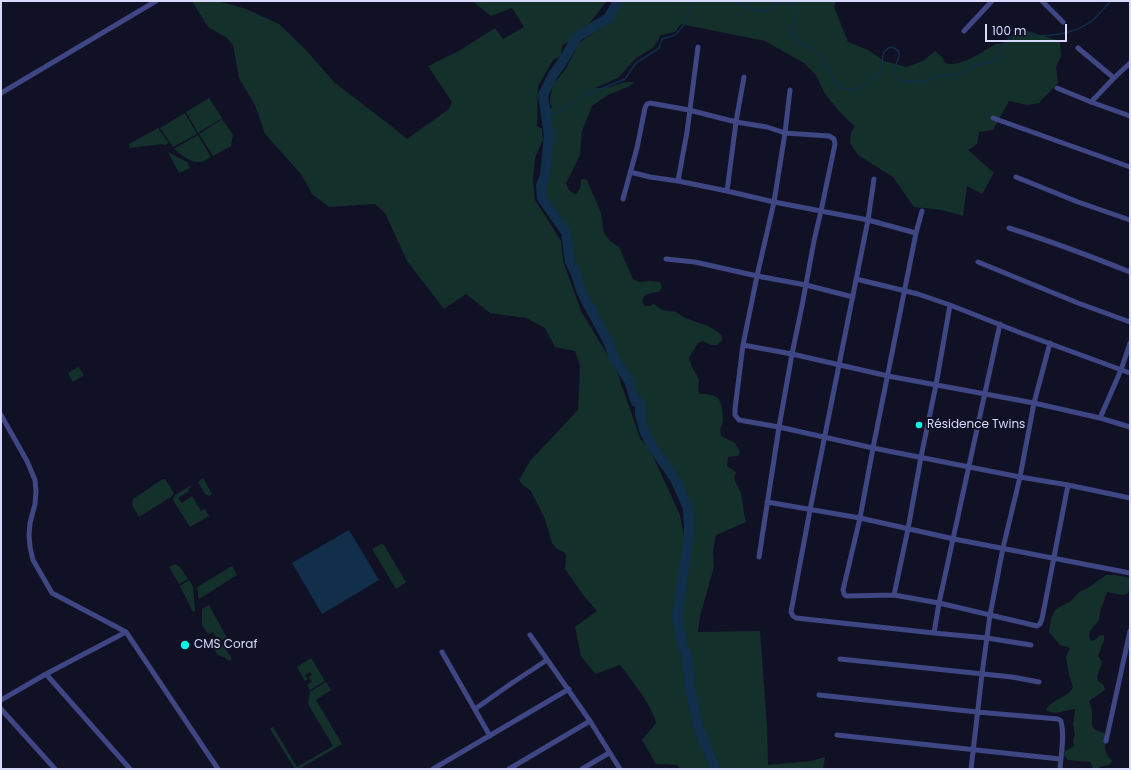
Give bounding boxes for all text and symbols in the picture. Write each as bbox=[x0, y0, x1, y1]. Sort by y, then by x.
scale bar bbox=[987, 16, 1069, 42]
text: 100 m bbox=[992, 22, 1026, 39]
place label: Résidence Twins bbox=[927, 418, 1025, 432]
marker: Résidence Twins bbox=[914, 420, 924, 430]
place label: CMS Coraf bbox=[194, 638, 257, 652]
marker: CMS Coraf bbox=[179, 639, 191, 651]

